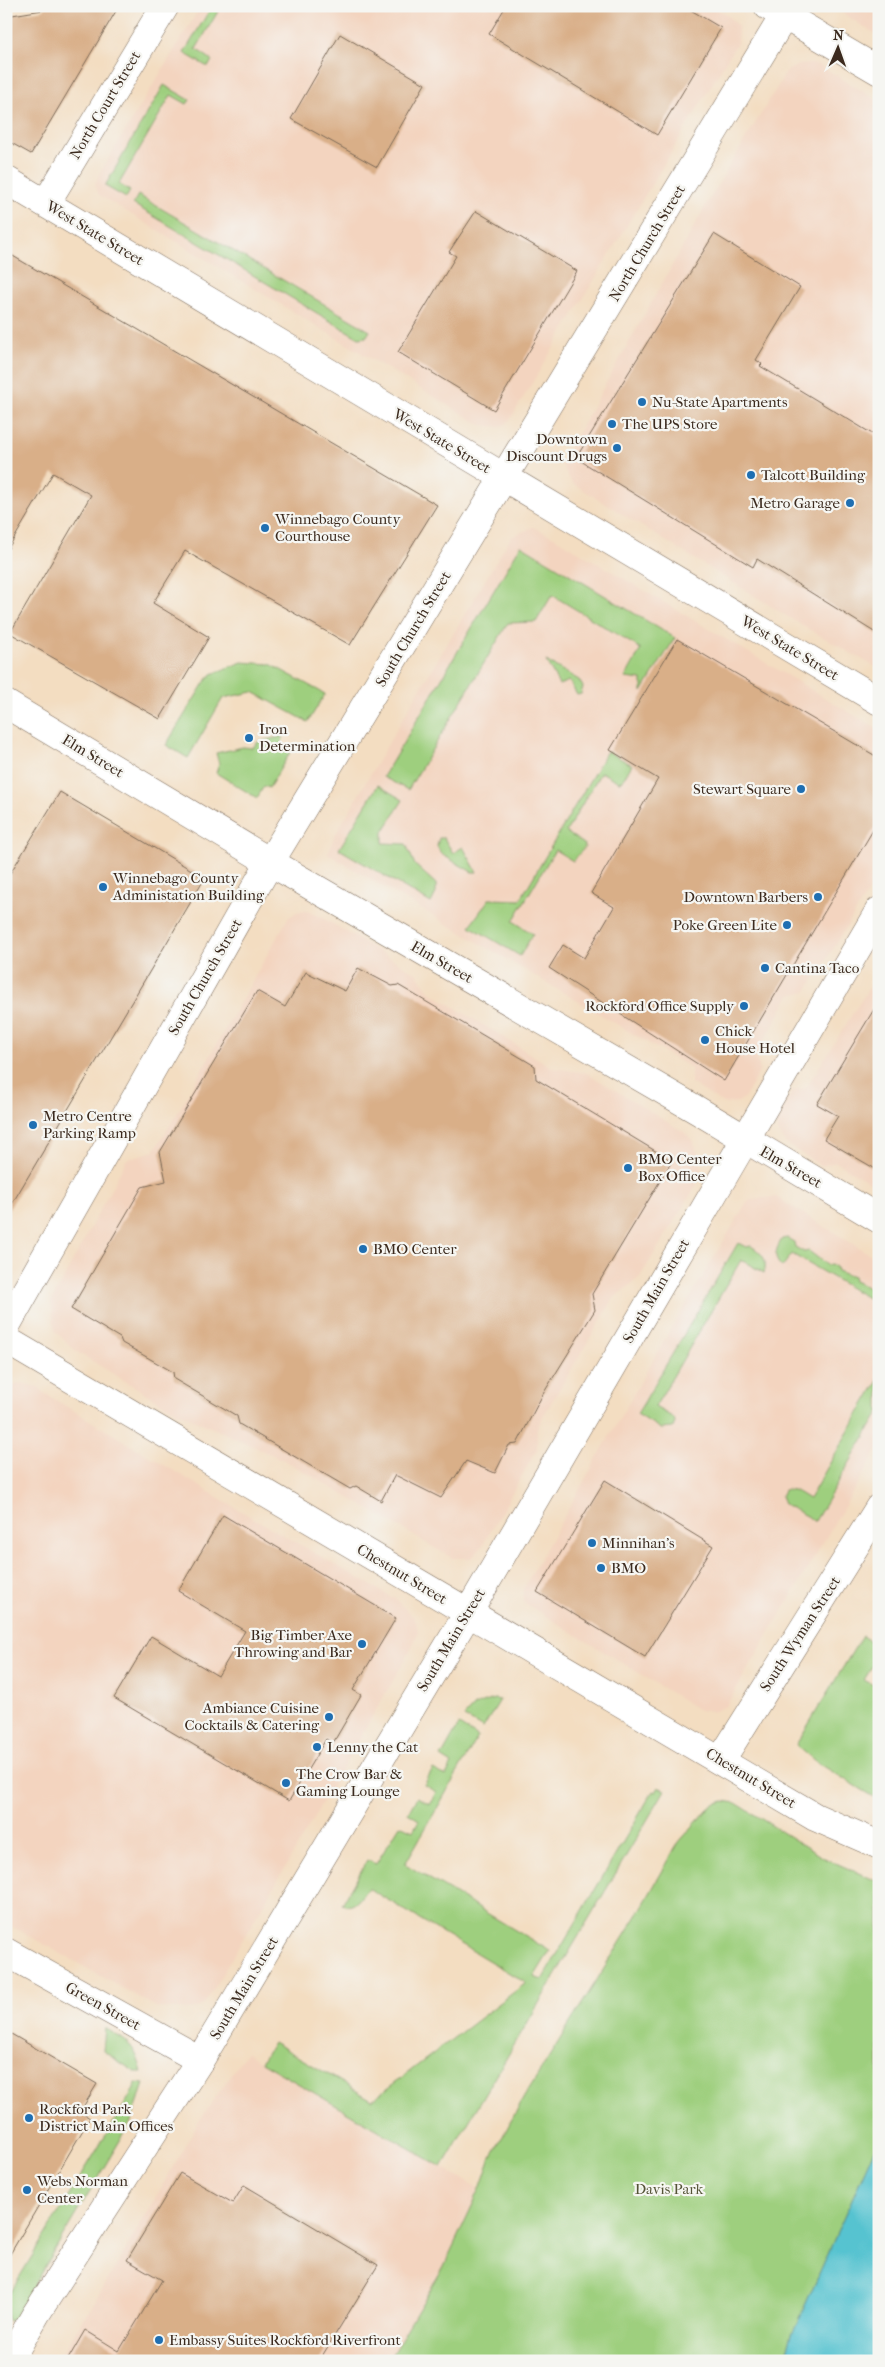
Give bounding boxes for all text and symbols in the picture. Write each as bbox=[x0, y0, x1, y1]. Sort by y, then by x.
north arrow bbox=[812, 22, 862, 72]
text: N bbox=[833, 27, 844, 44]
street label: North Court Street bbox=[66, 47, 145, 162]
street label: North Church Street bbox=[605, 181, 689, 305]
street label: West State Street bbox=[42, 196, 148, 270]
place label: Nu-State Apartments bbox=[652, 393, 788, 411]
marker: Nu-State Apartments bbox=[636, 396, 648, 408]
street label: West State Street bbox=[389, 404, 495, 478]
place label: The UPS Store bbox=[622, 415, 718, 433]
marker: The UPS Store bbox=[606, 418, 618, 430]
place label: Downtown Discount Drugs bbox=[506, 430, 607, 465]
marker: Downtown Discount Drugs bbox=[611, 442, 623, 454]
place label: Talcott Building bbox=[761, 466, 866, 484]
marker: Talcott Building bbox=[745, 469, 757, 481]
place label: Metro Garage bbox=[750, 494, 841, 512]
marker: Metro Garage bbox=[844, 497, 856, 509]
place label: Winnebago County Courthouse bbox=[274, 510, 401, 545]
marker: Winnebago County Courthouse bbox=[259, 522, 271, 534]
street label: South Church Street bbox=[371, 567, 455, 690]
street label: West State Street bbox=[737, 611, 843, 685]
place label: Iron Determination bbox=[259, 720, 356, 755]
street label: Elm Street bbox=[59, 731, 128, 782]
marker: Iron Determination bbox=[243, 732, 255, 744]
place label: Stewart Square bbox=[693, 780, 792, 798]
marker: Stewart Square bbox=[795, 783, 807, 795]
place label: Winnebago County Administation Building bbox=[112, 869, 265, 904]
marker: Winnebago County Administation Building bbox=[97, 881, 109, 893]
place label: Downtown Barbers bbox=[683, 888, 808, 906]
marker: Downtown Barbers bbox=[812, 891, 824, 903]
street label: South Church Street bbox=[164, 915, 246, 1038]
place label: Poke Green Lite bbox=[673, 916, 778, 934]
marker: Poke Green Lite bbox=[781, 919, 793, 931]
street label: Elm Street bbox=[408, 937, 477, 987]
place label: Cantina Taco bbox=[775, 959, 860, 977]
marker: Cantina Taco bbox=[759, 962, 771, 974]
place label: Rockford Office Supply bbox=[585, 997, 735, 1015]
marker: Rockford Office Supply bbox=[738, 1000, 750, 1012]
place label: Chick House Hotel bbox=[715, 1022, 795, 1057]
marker: Chick House Hotel bbox=[699, 1034, 711, 1046]
place label: Metro Centre Parking Ramp bbox=[43, 1107, 136, 1142]
marker: Metro Centre Parking Ramp bbox=[27, 1119, 39, 1131]
street label: Elm Street bbox=[757, 1142, 826, 1192]
place label: BMO Center Box Office bbox=[638, 1150, 722, 1185]
marker: BMO Center Box Office bbox=[622, 1162, 634, 1174]
street label: South Main Street bbox=[619, 1235, 693, 1346]
place label: BMO Center bbox=[373, 1240, 457, 1258]
marker: BMO Center bbox=[357, 1243, 369, 1255]
place label: Minnihan's bbox=[602, 1534, 675, 1552]
marker: Minnihan's bbox=[586, 1537, 598, 1549]
street label: Chestnut Street bbox=[354, 1540, 451, 1608]
place label: BMO bbox=[611, 1559, 646, 1577]
marker: BMO bbox=[595, 1562, 607, 1574]
street label: South Wyman Street bbox=[756, 1572, 844, 1695]
street label: South Main Street bbox=[413, 1585, 489, 1695]
place label: Big Timber Axe Throwing and Bar bbox=[234, 1626, 353, 1661]
marker: Big Timber Axe Throwing and Bar bbox=[356, 1638, 368, 1650]
place label: Ambiance Cuisine Cocktails & Catering bbox=[184, 1699, 320, 1734]
marker: Ambiance Cuisine Cocktails & Catering bbox=[323, 1711, 335, 1723]
place label: Lenny the Cat bbox=[327, 1738, 419, 1756]
marker: Lenny the Cat bbox=[311, 1741, 323, 1753]
street label: Chestnut Street bbox=[703, 1744, 800, 1812]
place label: The Crow Bar & Gaming Lounge bbox=[296, 1765, 402, 1800]
marker: The Crow Bar & Gaming Lounge bbox=[280, 1777, 292, 1789]
street label: South Main Street bbox=[206, 1933, 282, 2043]
street label: Green Street bbox=[62, 1978, 144, 2034]
place label: Rockford Park District Main Offices bbox=[39, 2100, 174, 2135]
marker: Rockford Park District Main Offices bbox=[23, 2112, 35, 2124]
place label: Webs Norman Center bbox=[36, 2172, 128, 2207]
park label: Davis Park bbox=[635, 2180, 704, 2198]
marker: Webs Norman Center bbox=[21, 2184, 33, 2196]
place label: Embassy Suites Rockford Riverfront bbox=[169, 2331, 401, 2349]
marker: Embassy Suites Rockford Riverfront bbox=[153, 2334, 165, 2346]

